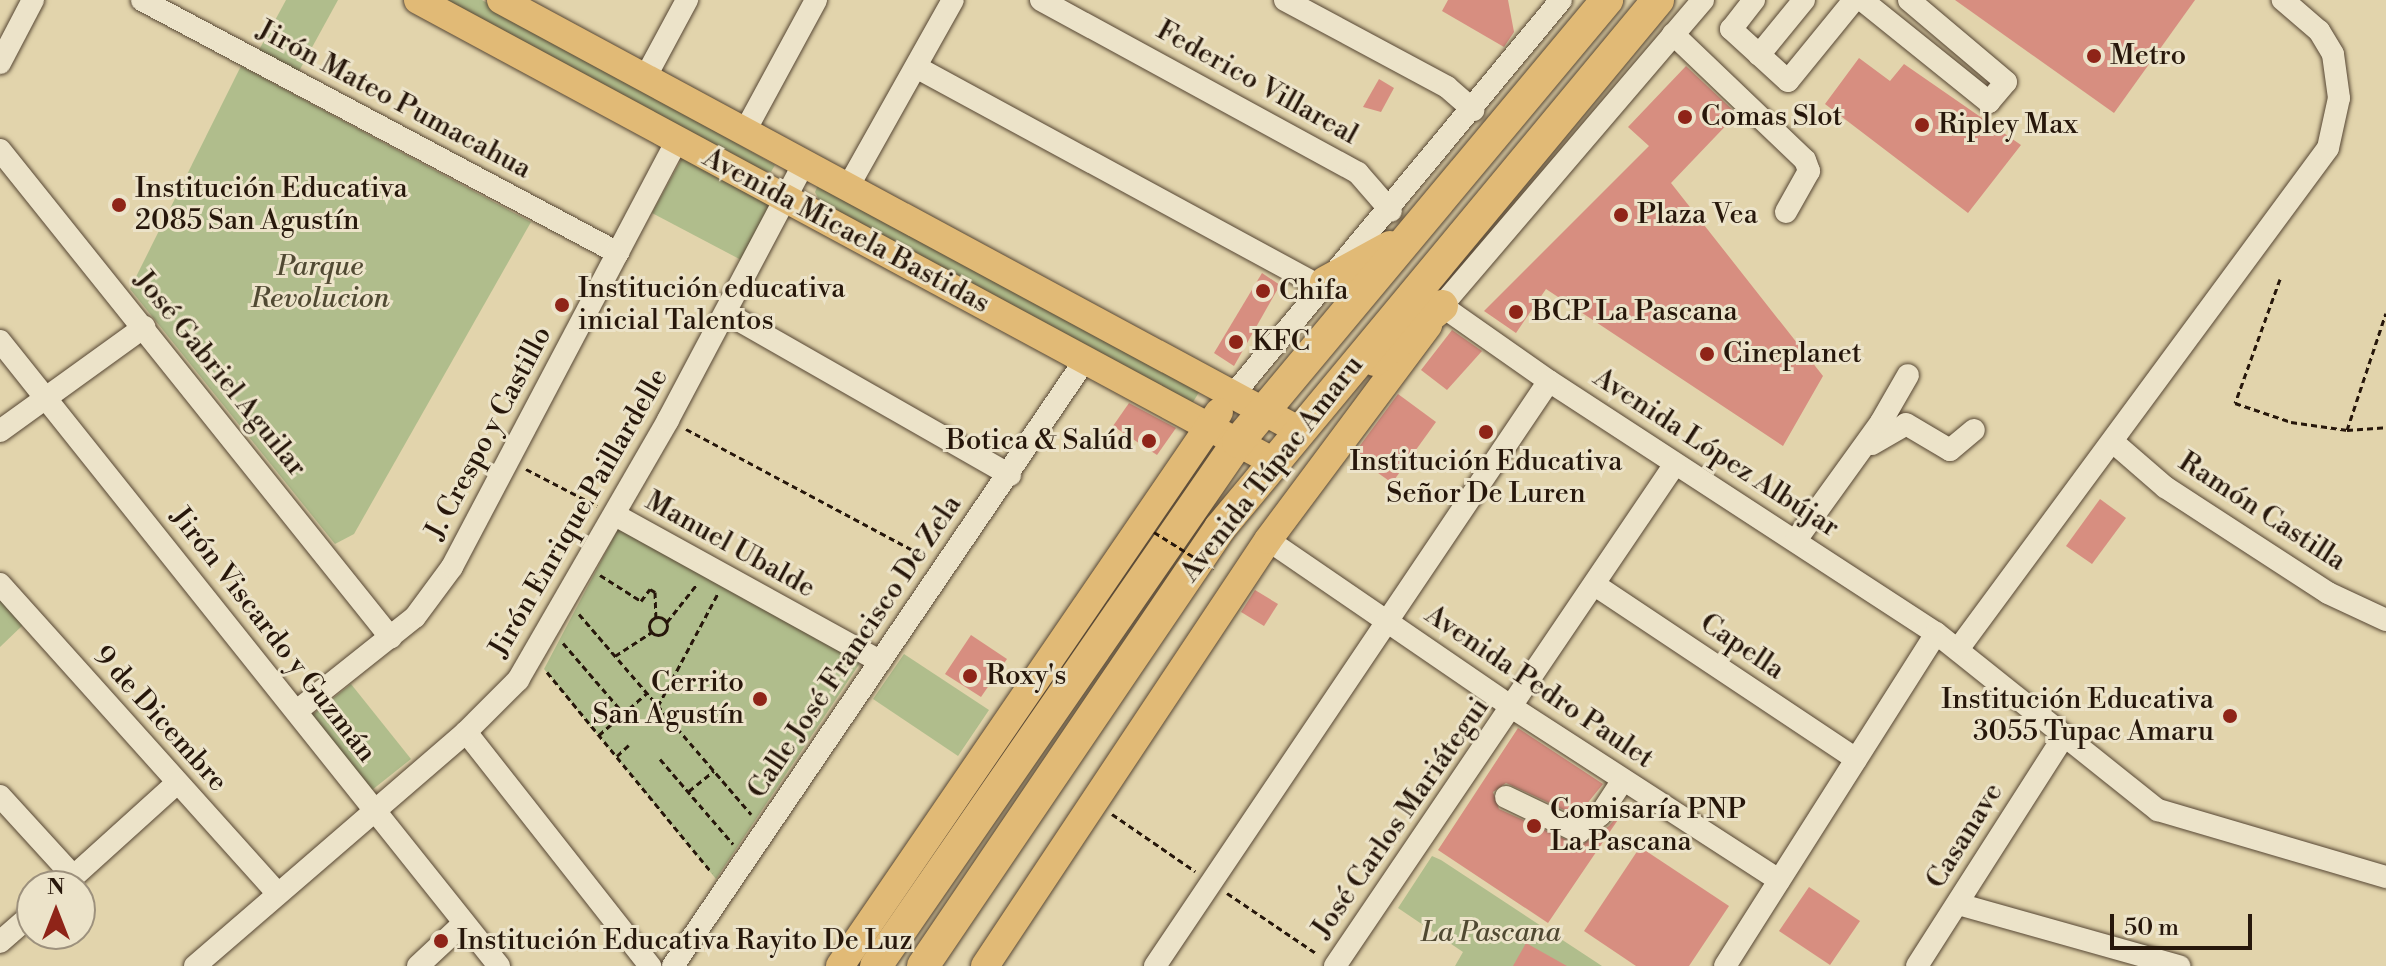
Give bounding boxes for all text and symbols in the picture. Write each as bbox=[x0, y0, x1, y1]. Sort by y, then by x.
street label: Jirón Mateo Pumacahua bbox=[251, 13, 537, 187]
street label: Federico Villareal bbox=[1150, 14, 1364, 152]
place label: Metro bbox=[2110, 39, 2186, 73]
marker: Metro bbox=[2085, 47, 2103, 65]
place label: Comas Slot bbox=[1701, 100, 1842, 134]
marker: Comas Slot bbox=[1676, 108, 1694, 126]
place label: Ripley Max bbox=[1938, 108, 2078, 142]
marker: Ripley Max bbox=[1913, 116, 1931, 134]
street label: Avenida Micaela Bastidas bbox=[697, 141, 995, 321]
place label: Institución Educativa 2085 San Agustín bbox=[135, 172, 408, 238]
marker: Institución Educativa 2085 San Agustín bbox=[110, 196, 128, 214]
place label: Plaza Vea bbox=[1637, 198, 1758, 232]
marker: Plaza Vea bbox=[1612, 206, 1630, 224]
park label: Parque Revolucion bbox=[251, 250, 389, 316]
street label: José Gabriel Aguilar bbox=[127, 264, 313, 484]
place label: Institución educativa inicial Talentos bbox=[578, 272, 846, 338]
place label: Chifa bbox=[1279, 274, 1348, 308]
marker: Chifa bbox=[1254, 282, 1272, 300]
place label: BCP La Pascana bbox=[1532, 295, 1738, 329]
marker: Institución educativa inicial Talentos bbox=[553, 296, 571, 314]
marker: BCP La Pascana bbox=[1507, 303, 1525, 321]
street label: J. Crespo y Castillo bbox=[419, 321, 559, 545]
place label: KFC bbox=[1252, 325, 1310, 359]
marker: KFC bbox=[1227, 333, 1245, 351]
place label: Cineplanet bbox=[1723, 337, 1862, 371]
marker: Cineplanet bbox=[1698, 345, 1716, 363]
street label: Avenida Túpac Amaru bbox=[1173, 349, 1371, 589]
street label: Avenida López Albújar bbox=[1587, 361, 1845, 545]
street label: Jirón Enrique Paillardelle bbox=[483, 363, 675, 663]
marker: Institución Educativa Señor De Luren bbox=[1477, 423, 1495, 441]
place label: Botica & Salúd bbox=[946, 424, 1133, 458]
marker: Botica & Salúd bbox=[1140, 432, 1158, 450]
place label: Institución Educativa Señor De Luren bbox=[1350, 445, 1622, 511]
street label: Ramón Castilla bbox=[2172, 445, 2352, 579]
street label: Manuel Ubalde bbox=[639, 485, 821, 605]
street label: Calle José Francisco De Zela bbox=[741, 489, 969, 805]
street label: Jirón Viscardo y Guzmán bbox=[163, 501, 383, 769]
street label: Avenida Pedro Paulet bbox=[1418, 598, 1660, 776]
street label: Capella bbox=[1693, 607, 1791, 687]
street label: 9 de Dicembre bbox=[86, 639, 234, 799]
place label: Roxy's bbox=[986, 659, 1067, 693]
place label: Cerrito San Agustín bbox=[593, 666, 744, 732]
marker: Roxy's bbox=[961, 667, 979, 685]
place label: Institución Educativa 3055 Tupac Amaru bbox=[1941, 683, 2214, 749]
marker: Cerrito San Agustín bbox=[751, 690, 769, 708]
street label: José Carlos Mariátegui bbox=[1305, 691, 1497, 945]
marker: Institución Educativa 3055 Tupac Amaru bbox=[2221, 707, 2239, 725]
street label: Casanave bbox=[1919, 777, 2011, 895]
place label: Comisaría PNP La Pascana bbox=[1550, 793, 1746, 859]
marker: Comisaría PNP La Pascana bbox=[1525, 817, 1543, 835]
north arrow bbox=[16, 870, 96, 950]
text: N bbox=[47, 874, 65, 901]
scale bar bbox=[2114, 898, 2256, 948]
text: 50 m bbox=[2124, 913, 2179, 943]
park label: La Pascana bbox=[1421, 916, 1561, 950]
place label: Institución Educativa Rayito De Luz bbox=[457, 924, 913, 958]
marker: Institución Educativa Rayito De Luz bbox=[432, 932, 450, 950]

